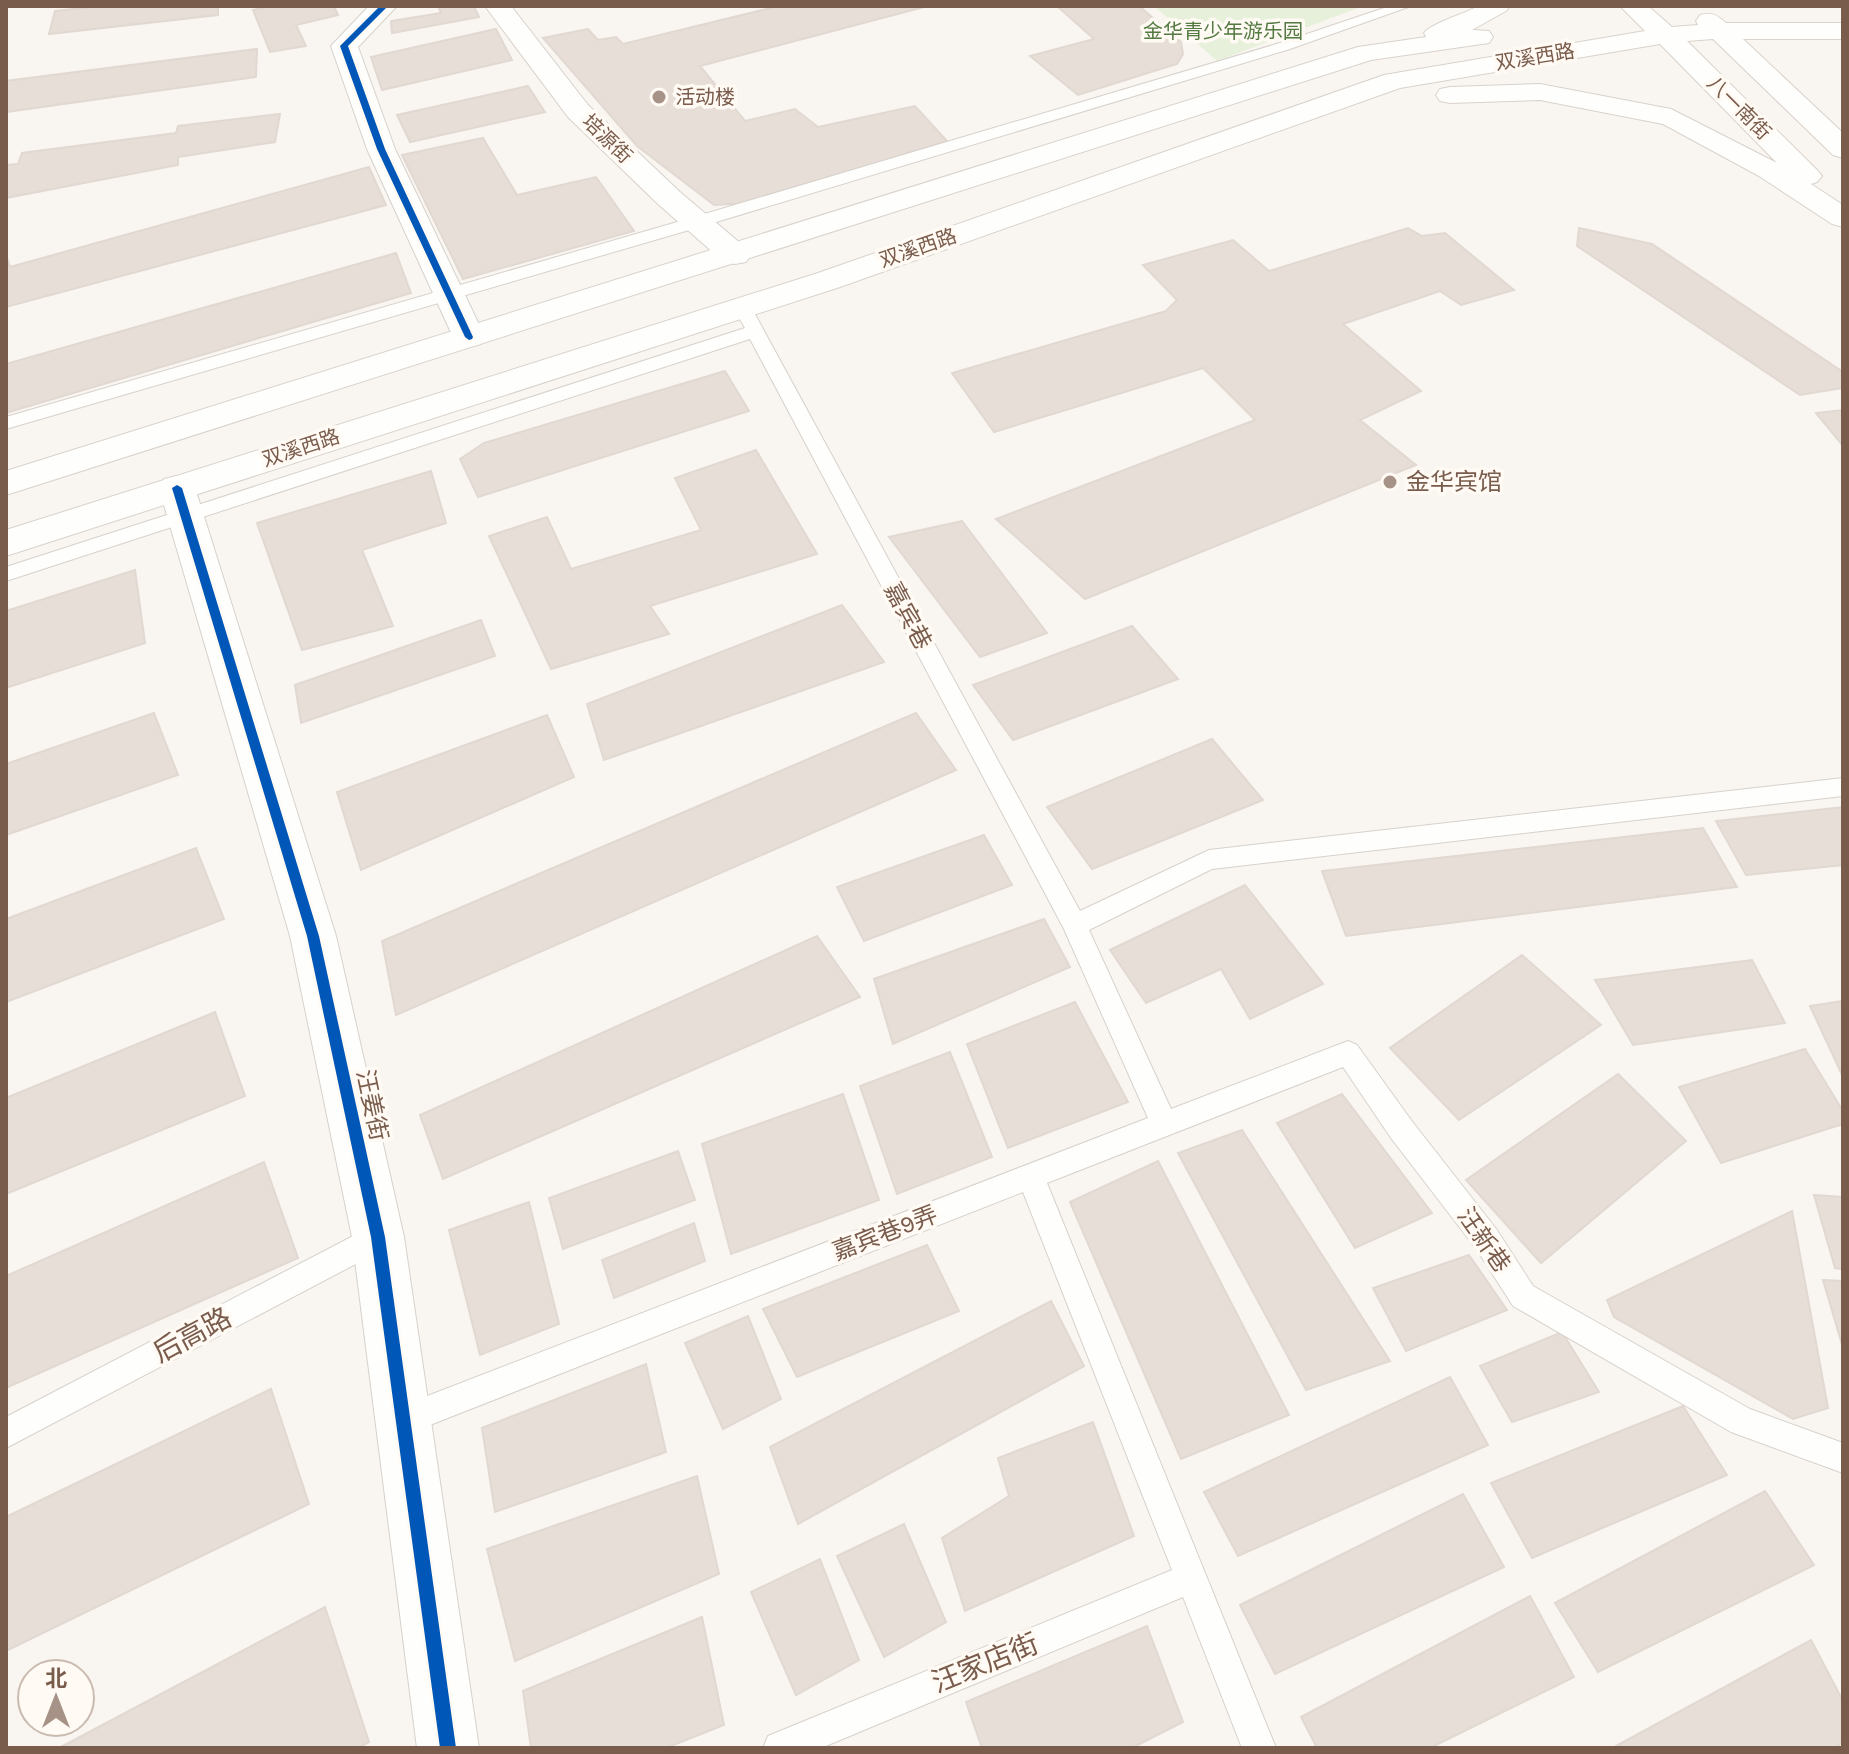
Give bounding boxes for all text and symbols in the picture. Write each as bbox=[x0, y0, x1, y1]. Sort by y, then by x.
park label: 金华青少年游乐园 bbox=[1143, 20, 1303, 43]
street label: 双溪西路 bbox=[1494, 39, 1576, 75]
street label: 八一南街 bbox=[1703, 72, 1775, 144]
place label: 活动楼 bbox=[675, 86, 735, 109]
marker: 活动楼 bbox=[650, 88, 668, 106]
street label: 培源街 bbox=[577, 110, 637, 168]
street label: 双溪西路 bbox=[876, 224, 960, 272]
street label: 双溪西路 bbox=[259, 425, 343, 471]
place label: 金华宾馆 bbox=[1406, 468, 1502, 496]
marker: 金华宾馆 bbox=[1381, 473, 1399, 491]
street label: 嘉宾巷 bbox=[879, 578, 937, 654]
street label: 汪姜街 bbox=[351, 1067, 393, 1143]
street label: 嘉宾巷9弄 bbox=[829, 1200, 941, 1266]
street label: 汪新巷 bbox=[1452, 1202, 1516, 1278]
street label: 后高路 bbox=[147, 1301, 237, 1369]
street label: 汪家店街 bbox=[927, 1627, 1043, 1699]
north arrow bbox=[16, 1658, 96, 1738]
text: 北 bbox=[45, 1666, 67, 1692]

